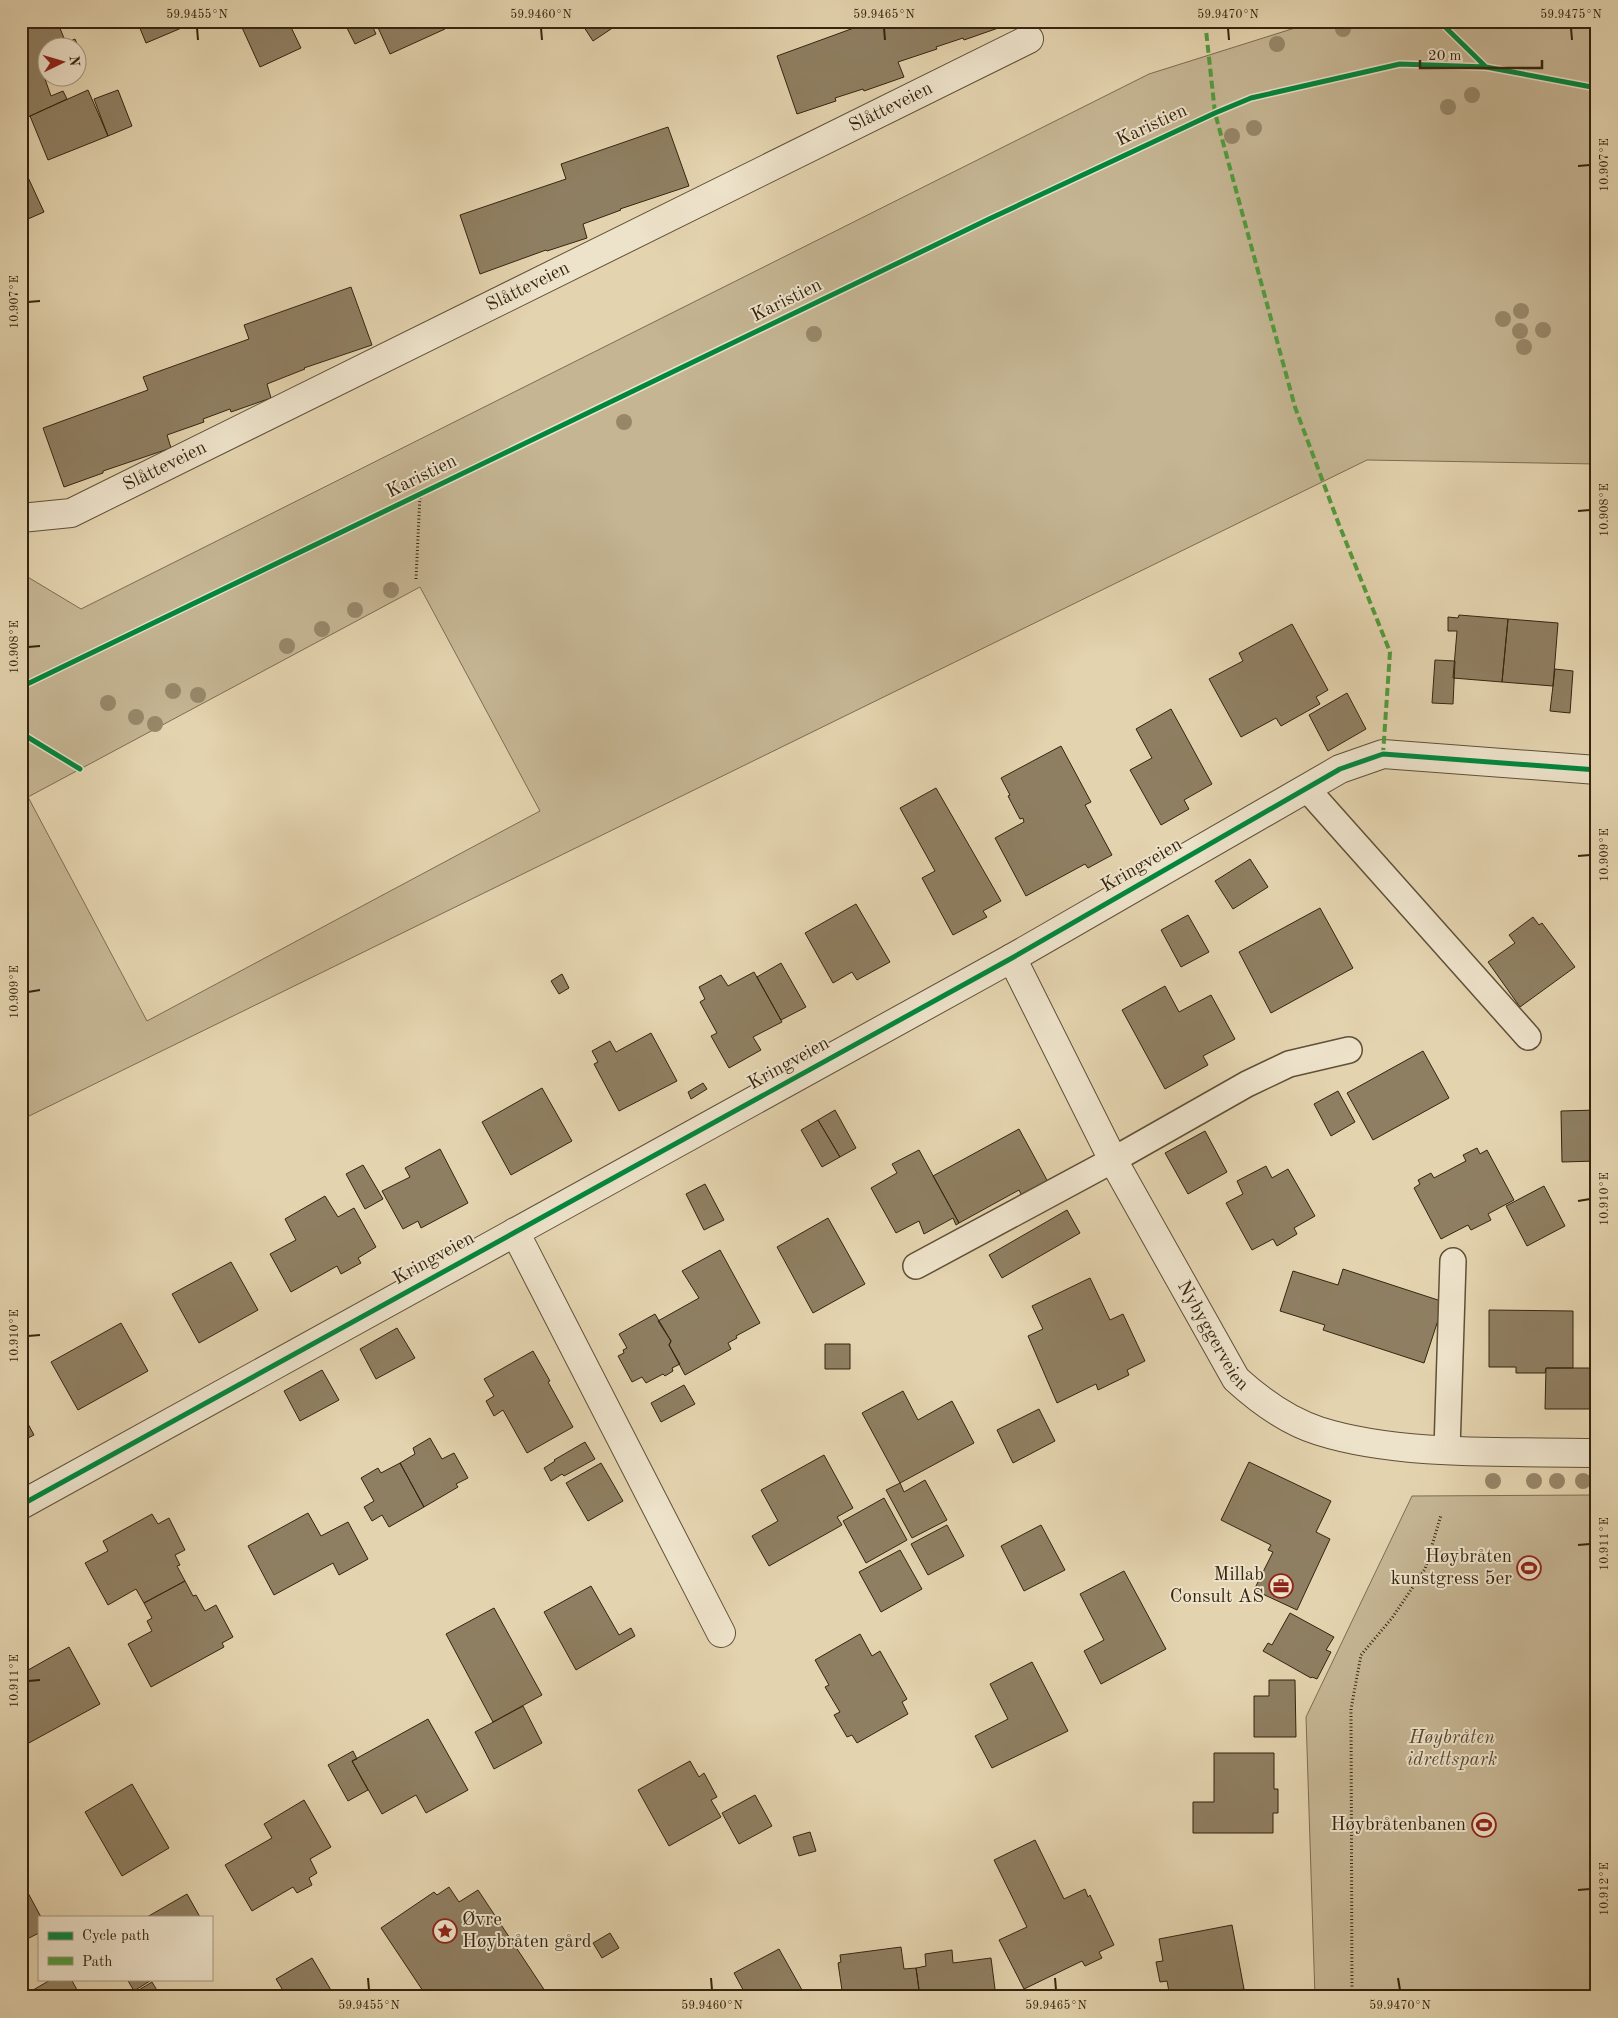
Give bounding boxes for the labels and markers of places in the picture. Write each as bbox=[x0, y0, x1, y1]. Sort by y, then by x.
place label: Høybråten kunstgress 5er bbox=[1391, 1548, 1512, 1589]
sports icon: Høybråten kunstgress 5er bbox=[1516, 1555, 1542, 1581]
place label: Millab Consult AS bbox=[1170, 1566, 1264, 1607]
office icon: Millab Consult AS bbox=[1268, 1573, 1294, 1599]
sports icon: Høybråtenbanen bbox=[1471, 1812, 1497, 1838]
place label: Høybråtenbanen bbox=[1331, 1816, 1466, 1835]
place label: Øvre Høybråten gård bbox=[462, 1911, 592, 1952]
place icon: Øvre Høybråten gård bbox=[432, 1918, 458, 1944]

